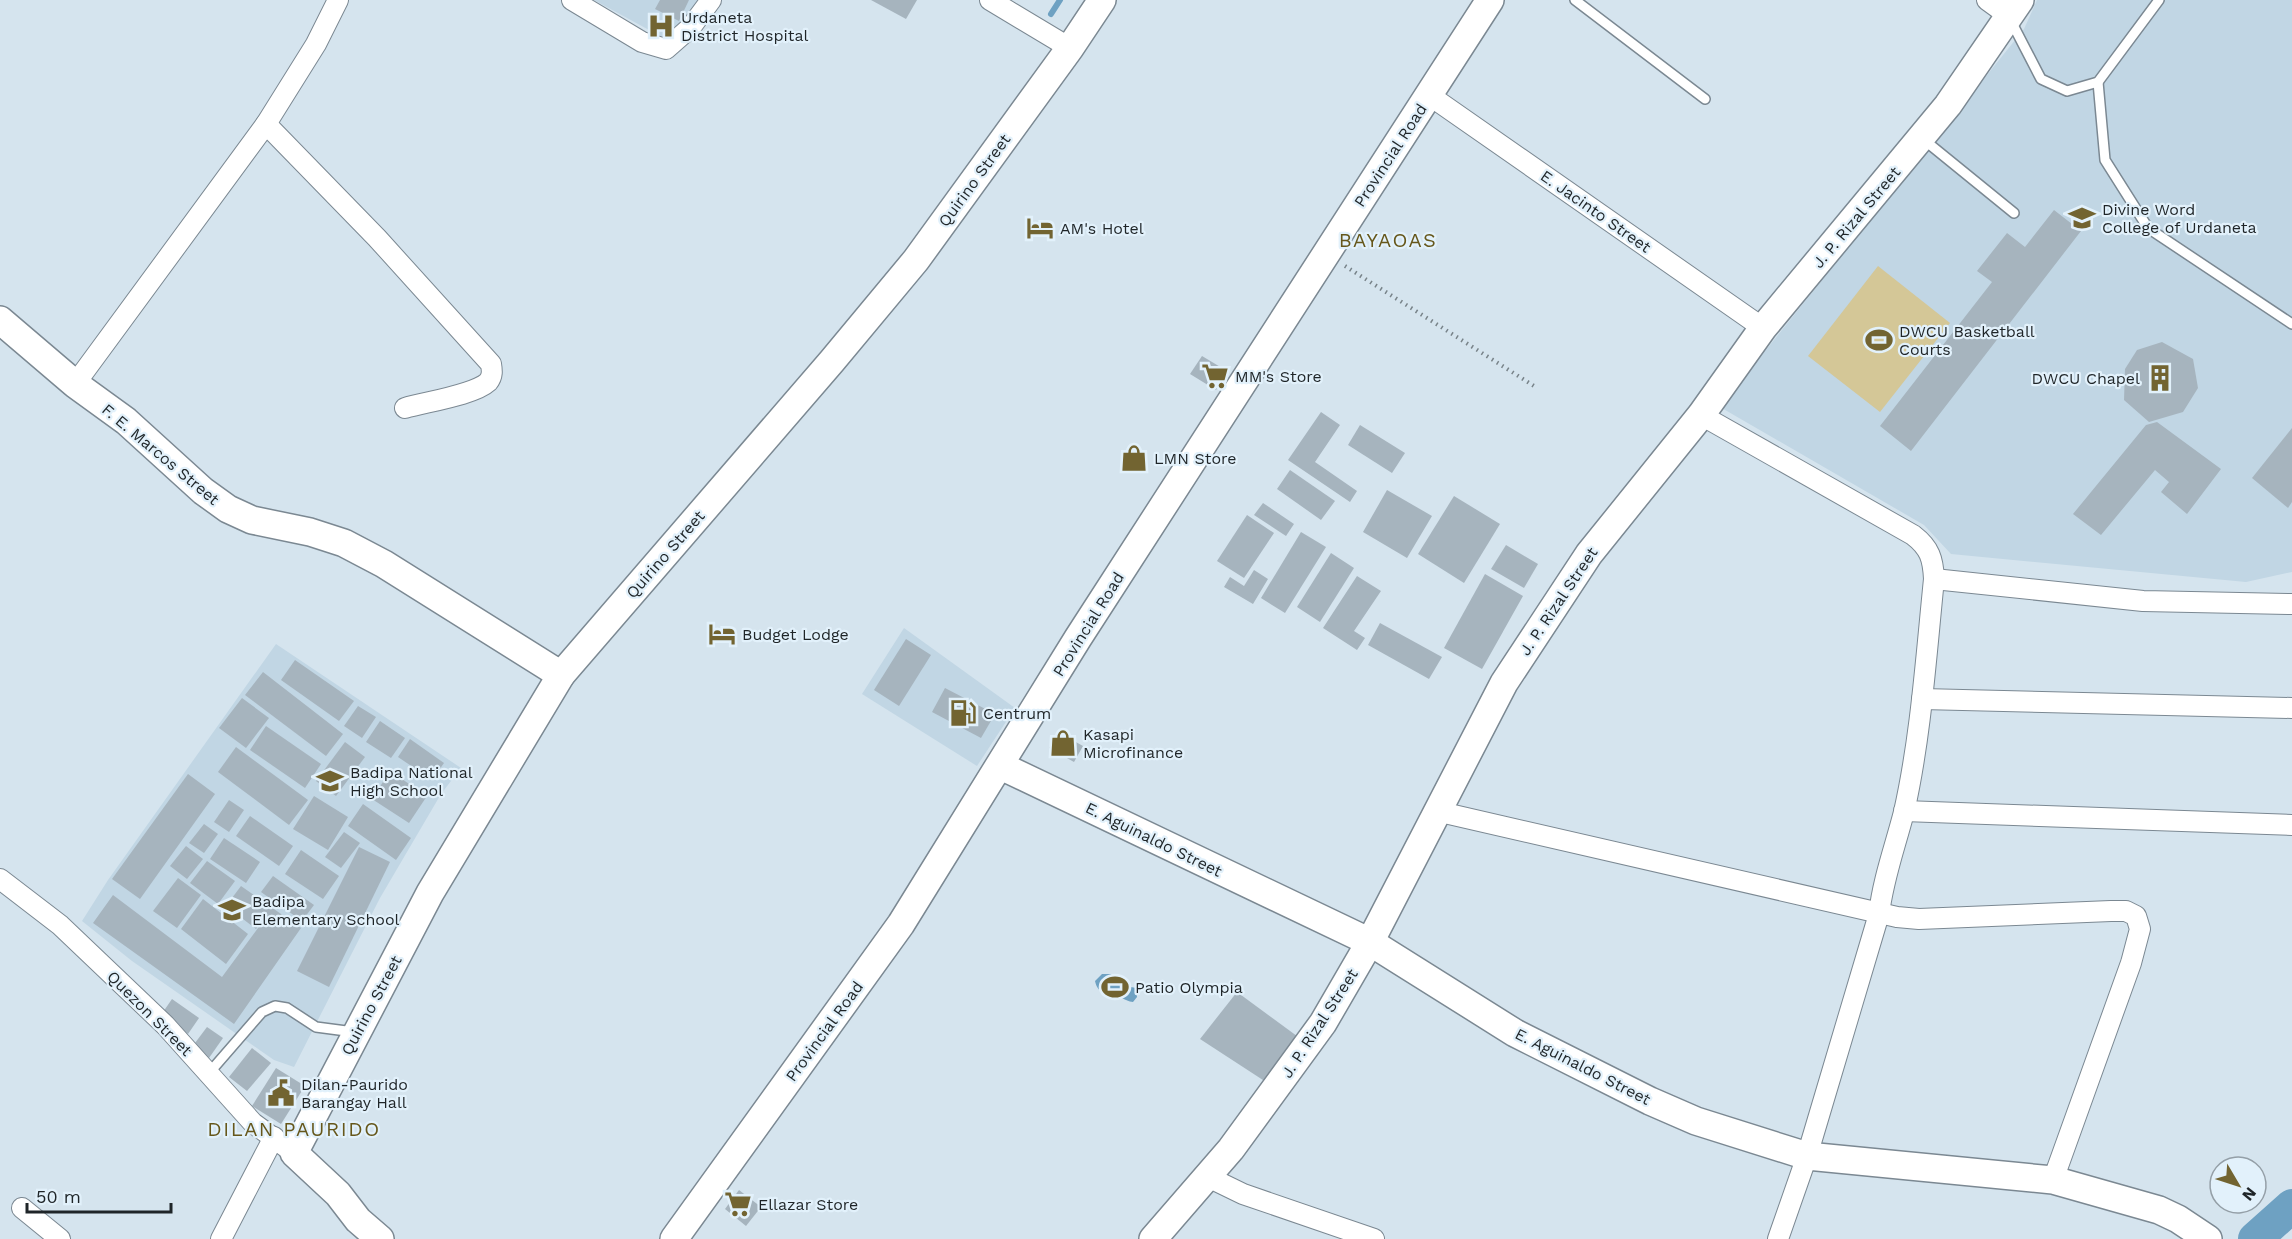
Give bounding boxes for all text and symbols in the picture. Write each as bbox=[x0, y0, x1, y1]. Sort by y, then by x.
place label: Urdaneta District Hospital bbox=[681, 8, 808, 45]
hospital icon: Urdaneta District Hospital bbox=[646, 11, 676, 41]
street label: Provincial Road bbox=[1350, 100, 1431, 210]
street label: Quirino Street bbox=[934, 130, 1015, 230]
street label: J. P. Rizal Street bbox=[1808, 163, 1904, 272]
street label: E. Jacinto Street bbox=[1537, 166, 1655, 257]
place label: Divine Word College of Urdaneta bbox=[2102, 200, 2257, 237]
school or university icon: Divine Word College of Urdaneta bbox=[2067, 203, 2097, 233]
hotel icon: AM's Hotel bbox=[1025, 213, 1055, 243]
place label: AM's Hotel bbox=[1060, 219, 1144, 238]
district label: BAYAOAS bbox=[1339, 228, 1437, 252]
place label: DWCU Basketball Courts bbox=[1899, 322, 2035, 359]
sports icon: DWCU Basketball Courts bbox=[1864, 325, 1894, 355]
supermarket icon: MM's Store bbox=[1200, 361, 1230, 391]
building icon: DWCU Chapel bbox=[2145, 363, 2175, 393]
place label: MM's Store bbox=[1235, 367, 1322, 386]
place label: DWCU Chapel bbox=[2031, 369, 2140, 388]
street label: F. E. Marcos Street bbox=[98, 400, 223, 509]
shop icon: LMN Store bbox=[1119, 443, 1149, 473]
place label: LMN Store bbox=[1154, 449, 1237, 468]
street label: Quirino Street bbox=[622, 506, 709, 602]
street label: J. P. Rizal Street bbox=[1515, 543, 1602, 659]
street label: Provincial Road bbox=[1049, 569, 1128, 680]
hotel icon: Budget Lodge bbox=[707, 619, 737, 649]
place label: Budget Lodge bbox=[742, 625, 849, 644]
fuel station icon: Centrum bbox=[948, 698, 978, 728]
place label: Centrum bbox=[983, 704, 1051, 723]
place label: Kasapi Microfinance bbox=[1083, 725, 1183, 762]
shop icon: Kasapi Microfinance bbox=[1048, 728, 1078, 758]
place label: Badipa National High School bbox=[350, 763, 473, 800]
school or university icon: Badipa National High School bbox=[315, 766, 345, 796]
street label: E. Aguinaldo Street bbox=[1082, 798, 1225, 881]
place label: Badipa Elementary School bbox=[252, 892, 400, 929]
school or university icon: Badipa Elementary School bbox=[217, 895, 247, 925]
street label: Quirino Street bbox=[337, 952, 406, 1058]
street label: J. P. Rizal Street bbox=[1277, 965, 1362, 1081]
street label: Quezon Street bbox=[103, 967, 196, 1060]
sports icon: Patio Olympia bbox=[1100, 972, 1130, 1002]
street label: Provincial Road bbox=[782, 977, 867, 1085]
place label: Patio Olympia bbox=[1135, 978, 1243, 997]
street label: E. Aguinaldo Street bbox=[1512, 1024, 1654, 1109]
place label: Dilan-Paurido Barangay Hall bbox=[301, 1075, 408, 1112]
public building icon: Dilan-Paurido Barangay Hall bbox=[266, 1078, 296, 1108]
district label: DILAN PAURIDO bbox=[207, 1117, 381, 1141]
north arrow bbox=[2208, 1155, 2268, 1215]
scale bar bbox=[27, 1176, 171, 1214]
text: N bbox=[2238, 1184, 2260, 1205]
text: 50 m bbox=[36, 1186, 81, 1207]
supermarket icon: Ellazar Store bbox=[723, 1189, 753, 1219]
place label: Ellazar Store bbox=[758, 1195, 858, 1214]

